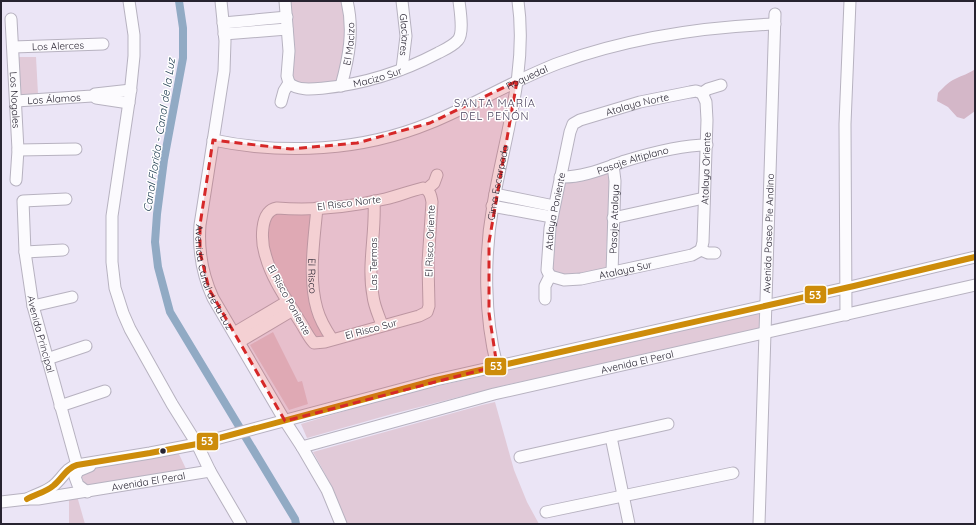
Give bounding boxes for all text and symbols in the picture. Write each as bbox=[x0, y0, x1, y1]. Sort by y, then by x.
street label: Glaciares bbox=[397, 13, 412, 57]
street label: El Macizo bbox=[340, 22, 357, 66]
street label: Los Alerces bbox=[32, 38, 85, 53]
water label: Canal Florida - Canal de la Luz bbox=[140, 55, 178, 213]
street label: Roquedal bbox=[504, 62, 549, 92]
street label: Macizo Sur bbox=[352, 63, 404, 90]
street label: Los Nogales bbox=[7, 71, 23, 129]
street label: Los Álamos bbox=[27, 90, 81, 107]
street label: Atalaya Norte bbox=[604, 90, 670, 118]
district label: SANTA MARÍA DEL PEÑÓN bbox=[454, 96, 536, 123]
street label: Atalaya Oriente bbox=[698, 131, 713, 205]
street label: Pasaje Altiplano bbox=[595, 143, 670, 177]
street label: Cima Escarpada bbox=[484, 144, 511, 221]
street label: Atalaya Poniente bbox=[542, 171, 568, 251]
street label: Avenida Paseo Pie Andino bbox=[760, 173, 777, 293]
street label: Pasaje Atalaya bbox=[606, 184, 621, 254]
street label: El Risco Norte bbox=[316, 193, 382, 213]
street label: El Risco Oriente bbox=[422, 204, 438, 277]
street label: Avenida Canal de la Luz bbox=[193, 224, 237, 332]
street label: Las Termas bbox=[367, 237, 380, 291]
street label: Atalaya Sur bbox=[598, 257, 653, 281]
street label: El Risco bbox=[306, 258, 320, 294]
street label: El Risco Poniente bbox=[264, 263, 314, 338]
line badge: 53 bbox=[804, 285, 827, 304]
text: 53 bbox=[809, 288, 821, 302]
street label: Avenida Principal bbox=[25, 295, 58, 374]
street label: El Risco Sur bbox=[344, 316, 399, 342]
street label: Avenida El Peral bbox=[600, 347, 675, 376]
line badge: 53 bbox=[484, 357, 507, 376]
text: 53 bbox=[490, 359, 502, 373]
line badge: 53 bbox=[196, 432, 219, 451]
text: 53 bbox=[201, 434, 213, 448]
unlabelled marker bbox=[158, 446, 168, 456]
street label: Avenida El Peral bbox=[111, 469, 186, 493]

